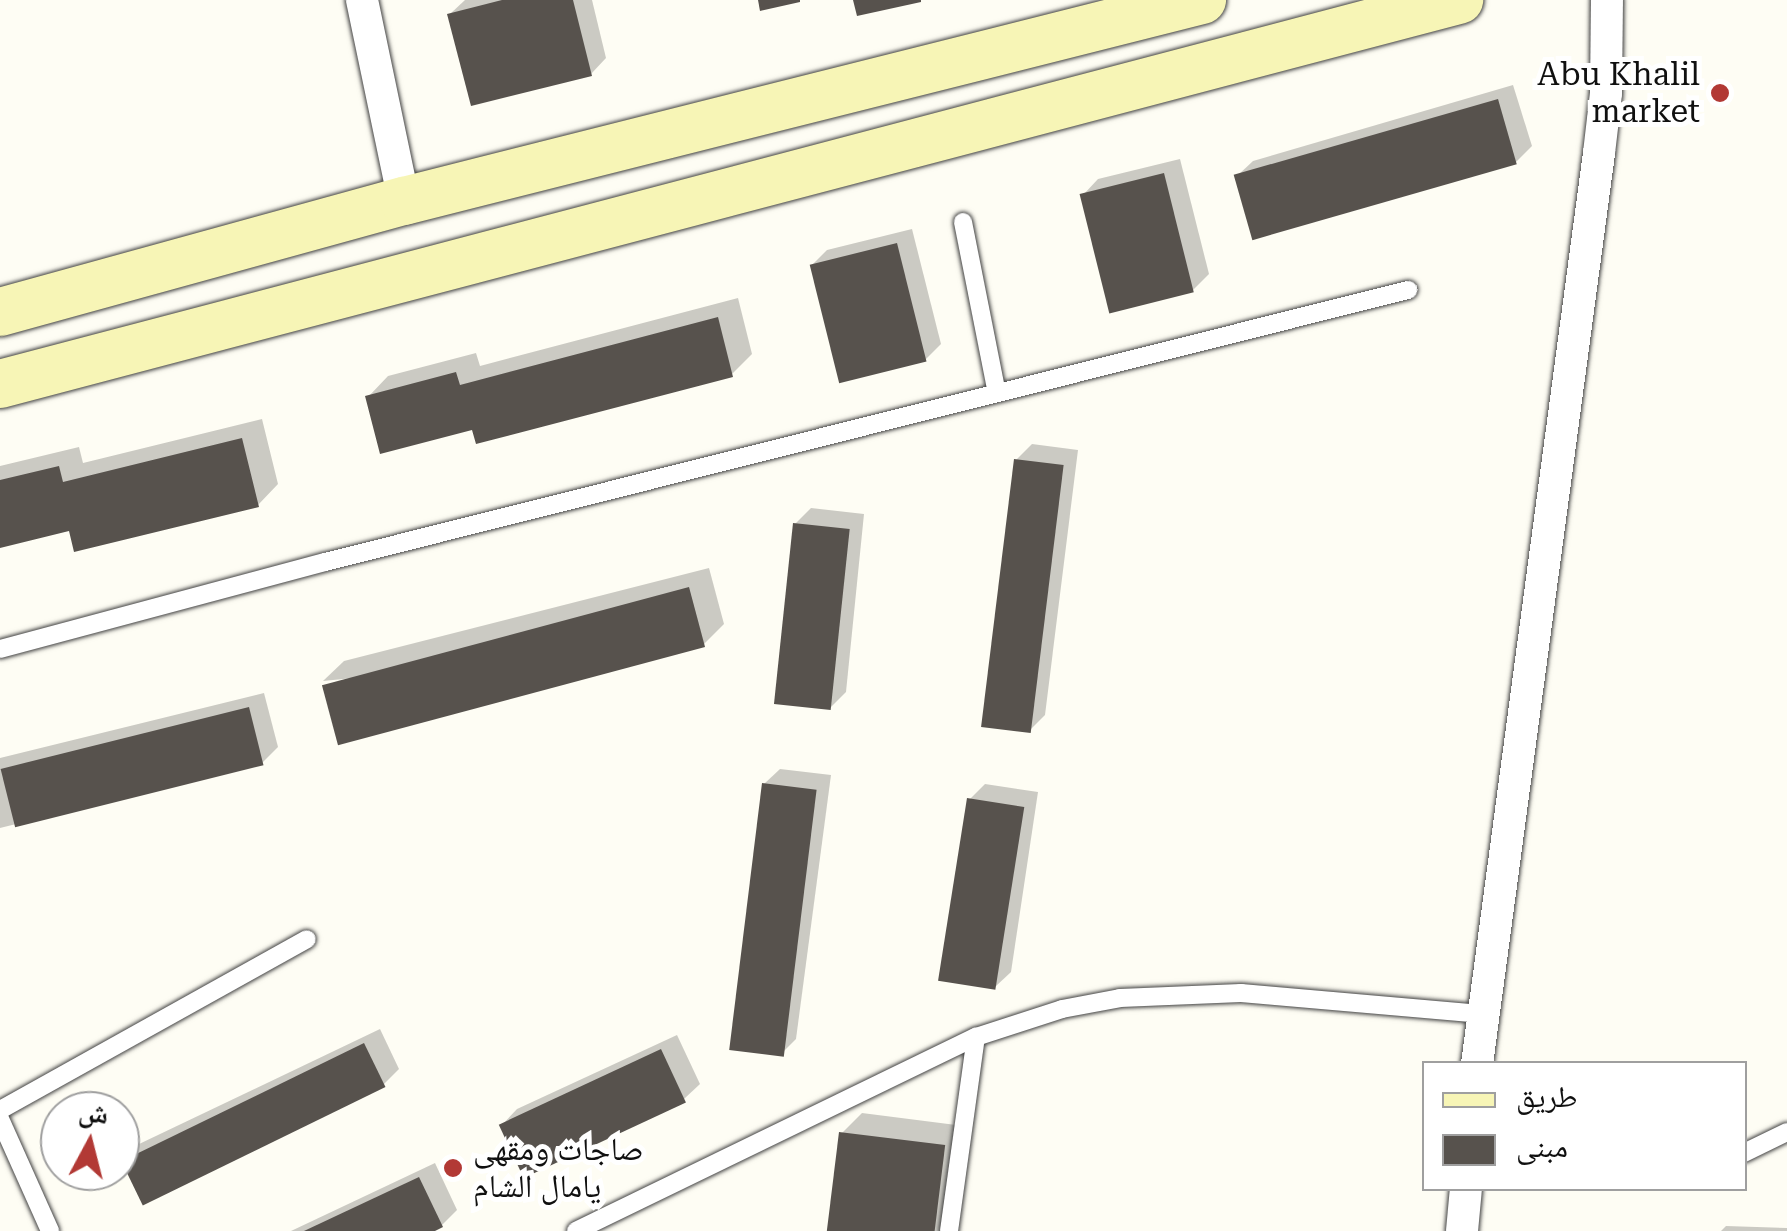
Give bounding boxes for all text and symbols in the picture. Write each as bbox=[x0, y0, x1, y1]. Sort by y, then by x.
place label: Abu Khalil market bbox=[1537, 56, 1700, 131]
marker: Abu Khalil market bbox=[1709, 82, 1731, 104]
legend bbox=[1422, 1061, 1747, 1191]
text: طريق bbox=[1516, 1079, 1577, 1114]
north arrow bbox=[40, 1091, 140, 1191]
text: ش bbox=[77, 1095, 110, 1131]
text: مبنى bbox=[1516, 1129, 1568, 1164]
place label: صاجات ومقهى يامال الشام bbox=[473, 1131, 644, 1206]
marker: صاجات ومقهى يامال الشام bbox=[442, 1157, 464, 1179]

